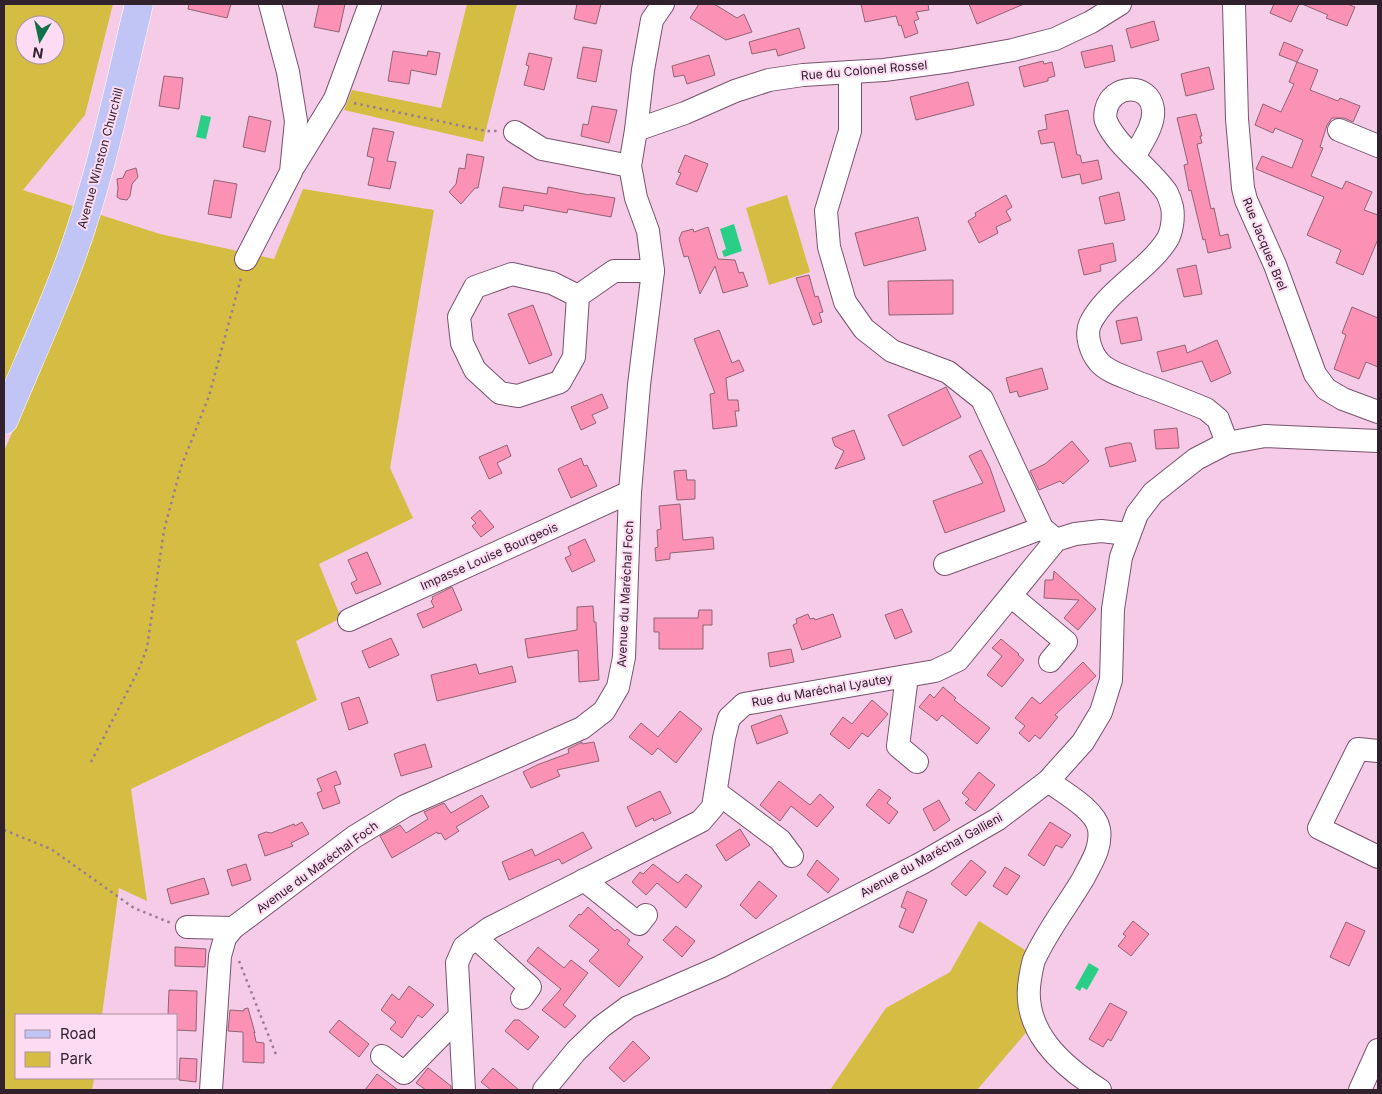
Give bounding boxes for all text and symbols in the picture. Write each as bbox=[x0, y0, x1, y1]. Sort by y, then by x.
north arrow bbox=[15, 15, 65, 65]
text: N bbox=[31, 44, 44, 63]
street label: Rue du Colonel Rossel bbox=[800, 57, 928, 83]
street label: Avenue Winston Churchill bbox=[74, 86, 126, 230]
street label: Rue Jacques Brel bbox=[1240, 195, 1290, 293]
street label: Impasse Louise Bourgeois bbox=[418, 519, 560, 593]
street label: Avenue du Maréchal Foch bbox=[614, 520, 636, 668]
street label: Rue du Maréchal Lyautey bbox=[750, 670, 894, 710]
street label: Avenue du Maréchal Gallieni bbox=[857, 809, 1005, 900]
street label: Avenue du Maréchal Foch bbox=[253, 818, 381, 916]
legend bbox=[15, 1014, 178, 1079]
text: Road bbox=[60, 1024, 96, 1043]
text: Park bbox=[60, 1049, 93, 1068]

